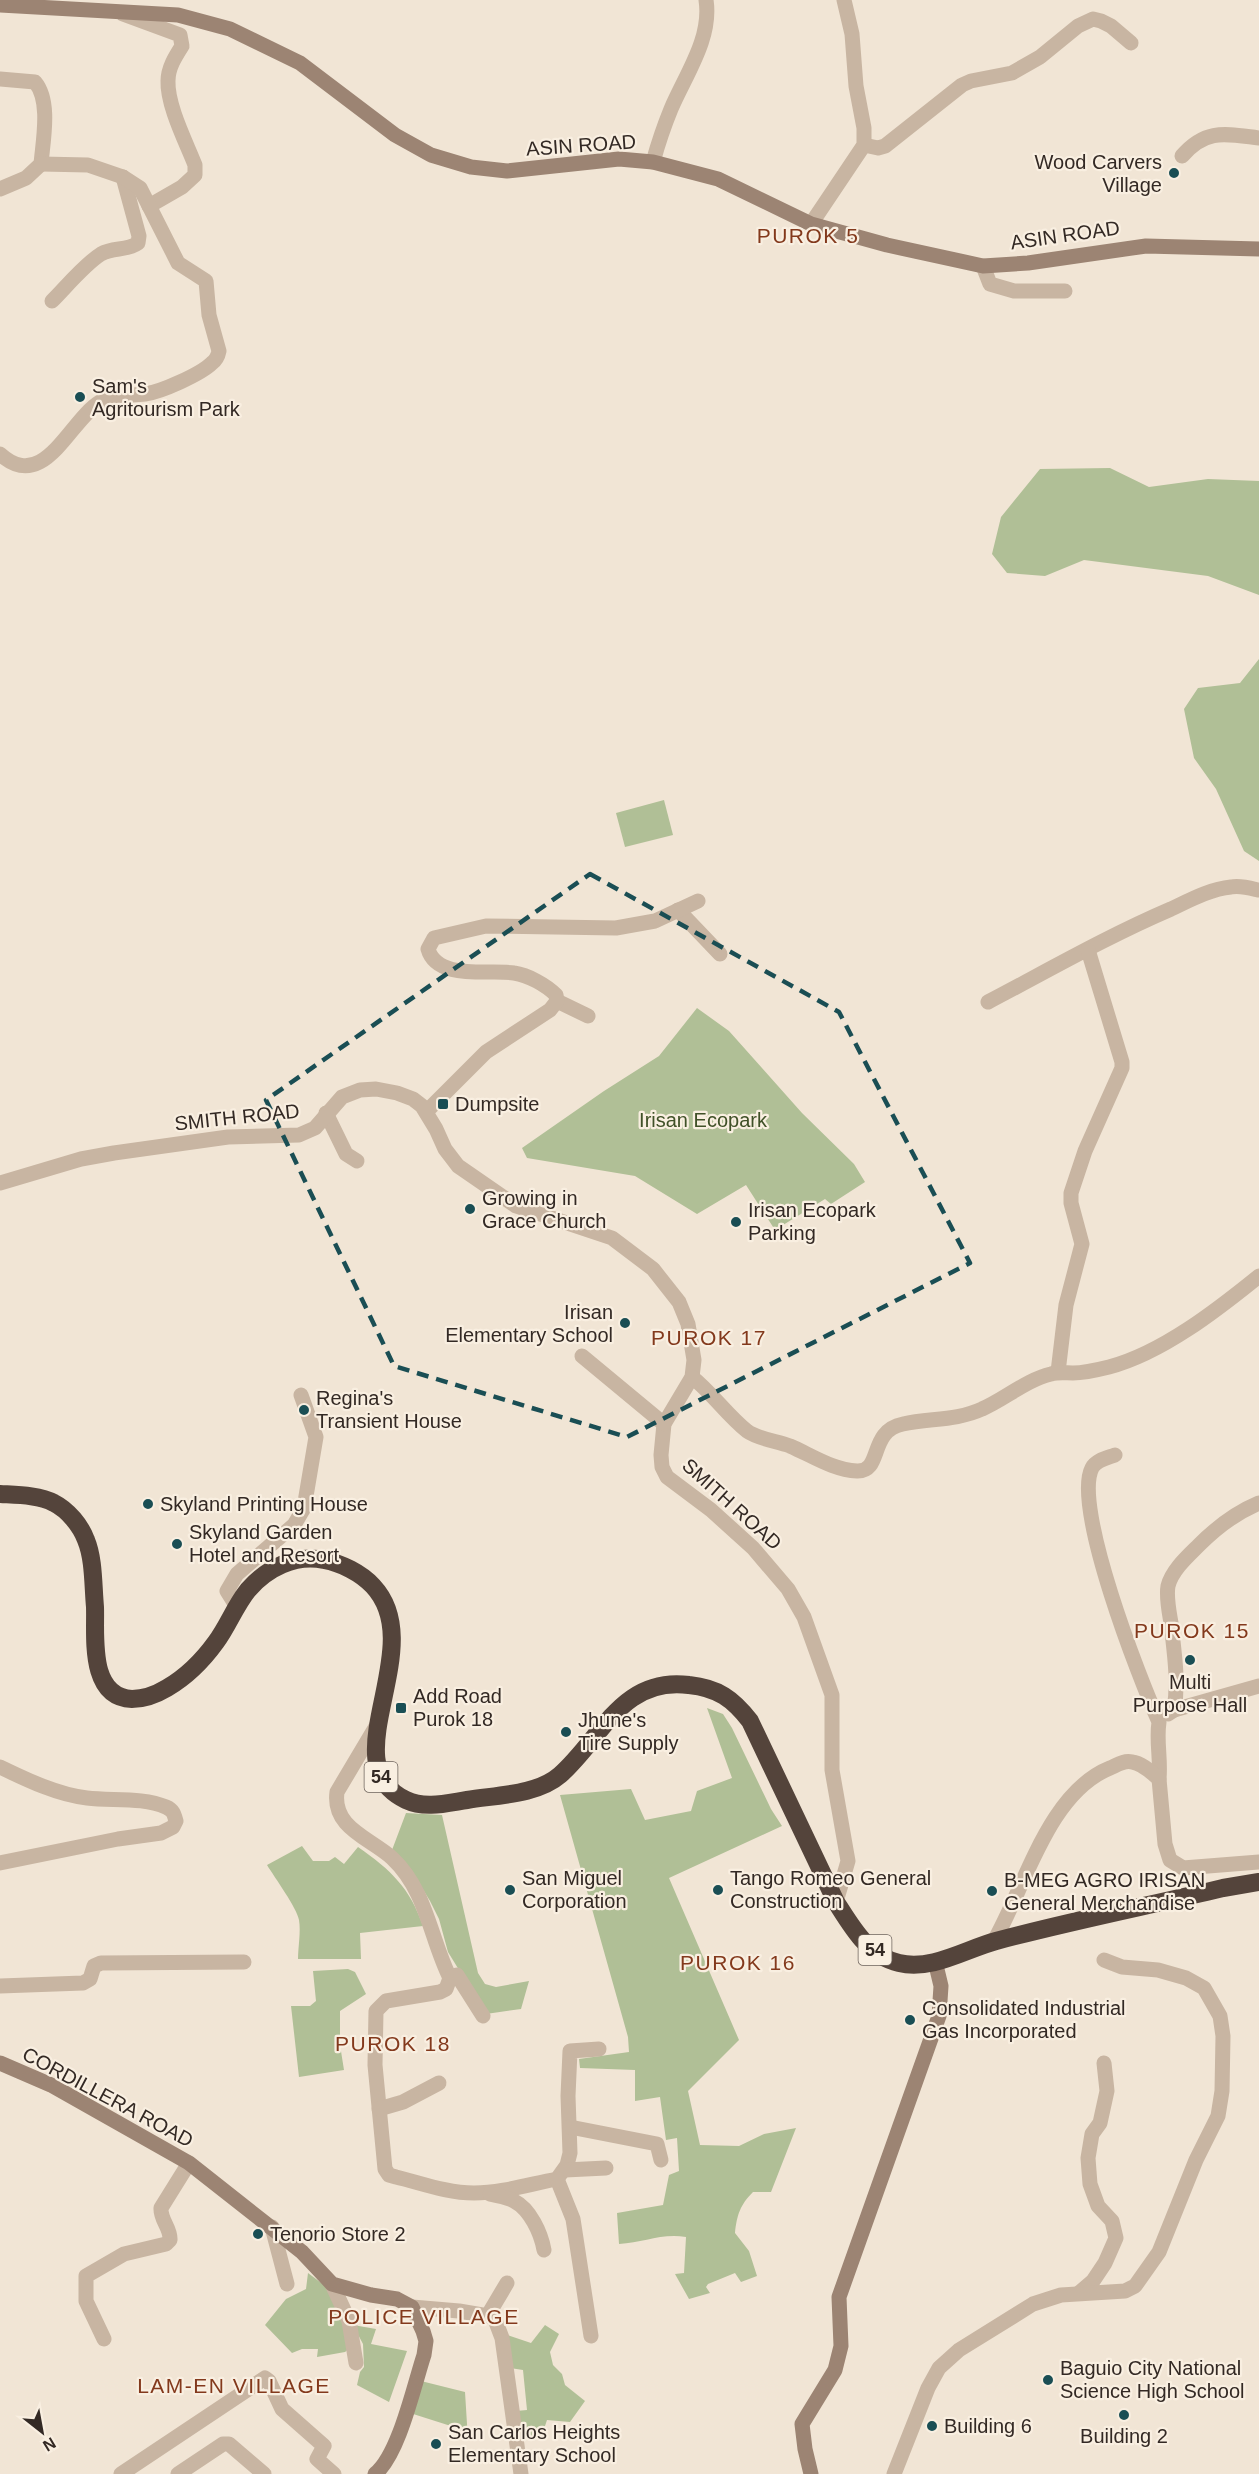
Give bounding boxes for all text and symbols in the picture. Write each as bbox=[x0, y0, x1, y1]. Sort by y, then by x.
street label: ASIN ROAD bbox=[525, 130, 637, 160]
place label: Wood Carvers Village bbox=[1035, 151, 1162, 196]
marker: Wood Carvers Village bbox=[1167, 166, 1181, 180]
street label: ASIN ROAD bbox=[1009, 216, 1121, 254]
district label: PUROK 5 bbox=[757, 224, 859, 247]
place label: Sam's Agritourism Park bbox=[92, 375, 241, 420]
marker: Sam's Agritourism Park bbox=[73, 390, 87, 404]
place label: Dumpsite bbox=[455, 1093, 539, 1115]
marker: Dumpsite bbox=[436, 1097, 450, 1111]
street label: SMITH ROAD bbox=[173, 1099, 301, 1135]
park label: Irisan Ecopark bbox=[639, 1109, 768, 1131]
place label: Growing in Grace Church bbox=[482, 1187, 607, 1232]
place label: Irisan Ecopark Parking bbox=[748, 1199, 877, 1244]
marker: Growing in Grace Church bbox=[463, 1202, 477, 1216]
marker: Irisan Ecopark Parking bbox=[729, 1215, 743, 1229]
place label: Irisan Elementary School bbox=[445, 1301, 613, 1346]
marker: Irisan Elementary School bbox=[618, 1316, 632, 1330]
district label: PUROK 17 bbox=[651, 1326, 767, 1349]
place label: Regina's Transient House bbox=[316, 1387, 462, 1432]
marker: Regina's Transient House bbox=[297, 1403, 311, 1417]
street label: SMITH ROAD bbox=[678, 1454, 786, 1554]
place label: Skyland Printing House bbox=[160, 1493, 368, 1515]
marker: Skyland Printing House bbox=[141, 1497, 155, 1511]
place label: Skyland Garden Hotel and Resort bbox=[189, 1521, 340, 1566]
marker: Skyland Garden Hotel and Resort bbox=[170, 1537, 184, 1551]
district label: PUROK 15 bbox=[1134, 1619, 1250, 1642]
marker: Multi Purpose Hall bbox=[1183, 1653, 1197, 1667]
place label: Multi Purpose Hall bbox=[1133, 1671, 1247, 1716]
place label: Add Road Purok 18 bbox=[413, 1685, 502, 1730]
marker: Add Road Purok 18 bbox=[394, 1701, 408, 1715]
place label: Jhune's Tire Supply bbox=[578, 1709, 678, 1754]
marker: Jhune's Tire Supply bbox=[559, 1725, 573, 1739]
road number: 54 bbox=[364, 1762, 398, 1792]
place label: San Miguel Corporation bbox=[522, 1867, 627, 1912]
place label: Tango Romeo General Construction bbox=[730, 1867, 931, 1912]
place label: B-MEG AGRO IRISAN General Merchandise bbox=[1004, 1869, 1205, 1914]
marker: San Miguel Corporation bbox=[503, 1883, 517, 1897]
marker: Tango Romeo General Construction bbox=[711, 1883, 725, 1897]
marker: B-MEG AGRO IRISAN General Merchandise bbox=[985, 1884, 999, 1898]
road number: 54 bbox=[858, 1935, 892, 1965]
district label: PUROK 16 bbox=[680, 1951, 796, 1974]
place label: Consolidated Industrial Gas Incorporated bbox=[922, 1997, 1125, 2042]
marker: Consolidated Industrial Gas Incorporated bbox=[903, 2013, 917, 2027]
district label: PUROK 18 bbox=[335, 2032, 451, 2055]
street label: CORDILLERA ROAD bbox=[19, 2043, 197, 2151]
place label: Tenorio Store 2 bbox=[270, 2223, 406, 2245]
marker: Tenorio Store 2 bbox=[251, 2227, 265, 2241]
district label: POLICE VILLAGE bbox=[328, 2305, 520, 2328]
place label: Baguio City National Science High School bbox=[1060, 2357, 1245, 2402]
marker: Baguio City National Science High School bbox=[1041, 2373, 1055, 2387]
district label: LAM-EN VILLAGE bbox=[137, 2374, 331, 2397]
north arrow bbox=[12, 2402, 72, 2462]
marker: Building 2 bbox=[1117, 2408, 1131, 2422]
place label: Building 6 bbox=[944, 2415, 1032, 2437]
marker: Building 6 bbox=[925, 2419, 939, 2433]
place label: San Carlos Heights Elementary School bbox=[448, 2421, 620, 2466]
place label: Building 2 bbox=[1080, 2425, 1168, 2447]
text: N bbox=[40, 2434, 59, 2455]
marker: San Carlos Heights Elementary School bbox=[429, 2437, 443, 2451]

